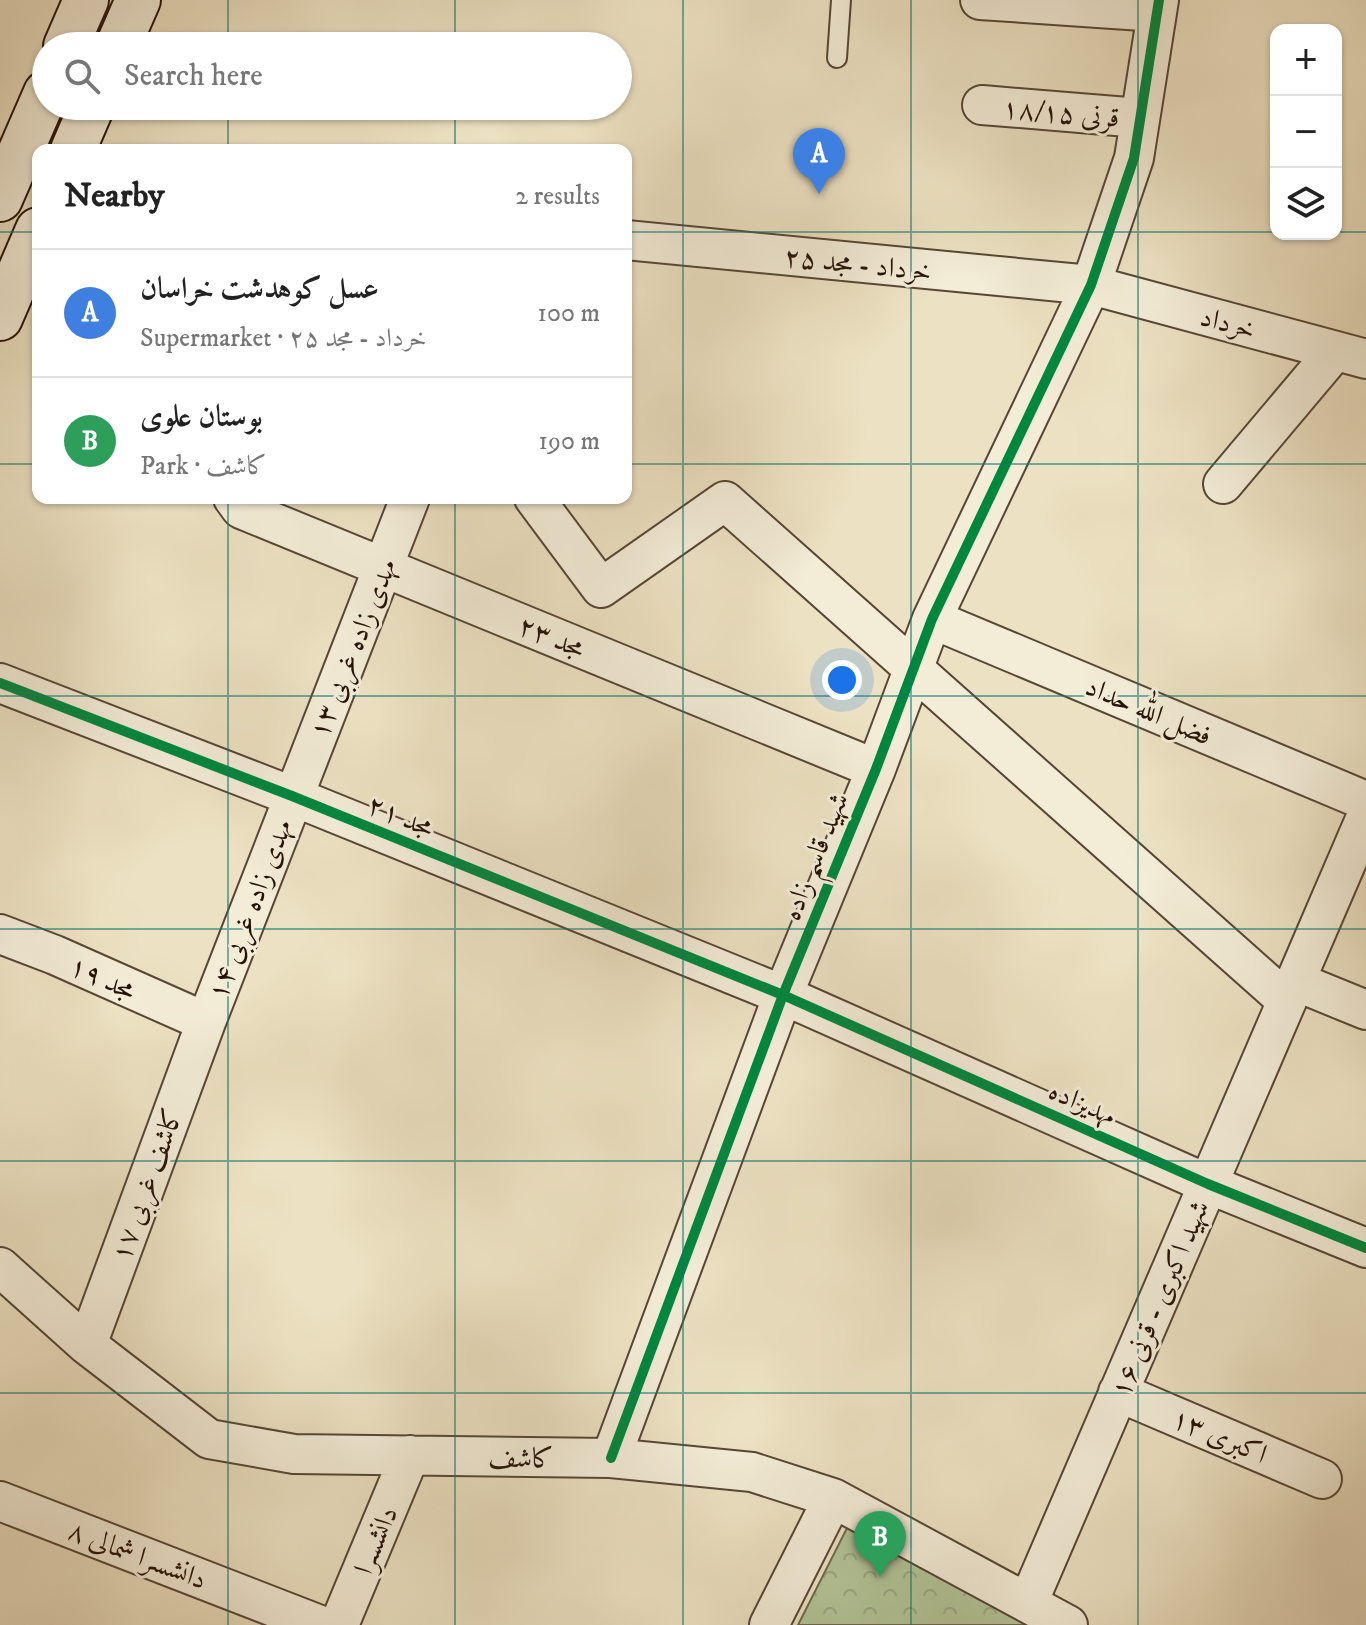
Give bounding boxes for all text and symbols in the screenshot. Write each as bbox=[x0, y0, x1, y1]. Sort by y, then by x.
map controls bbox=[1270, 24, 1342, 240]
button: + bbox=[1270, 24, 1342, 96]
search box bbox=[32, 32, 632, 120]
icon: search bbox=[60, 54, 104, 98]
text: Search here bbox=[124, 58, 263, 95]
street label: قرنی ۱۸/۱۵ bbox=[1001, 91, 1121, 136]
button: − bbox=[1270, 96, 1342, 168]
pin: A bbox=[793, 128, 845, 194]
button: layers bbox=[1270, 168, 1342, 240]
text: Nearby bbox=[64, 175, 165, 217]
text: 2 results bbox=[515, 180, 600, 213]
street label: خرداد - مجد ۲۵ bbox=[782, 239, 933, 290]
text: عسل كوهدشت خراسان bbox=[140, 271, 379, 308]
text: A bbox=[82, 297, 98, 330]
text: 100 m bbox=[537, 297, 600, 330]
street label: خرداد bbox=[1196, 299, 1259, 348]
text: Supermarket · خرداد - مجد ۲۵ bbox=[140, 322, 427, 355]
text: بوستان علوی bbox=[140, 399, 263, 436]
text: B bbox=[82, 425, 98, 458]
text: 190 m bbox=[538, 425, 600, 458]
text: Park · کاشف bbox=[140, 450, 267, 483]
street label: مهدی زاده غربی ۱۳ bbox=[302, 554, 406, 744]
street label: مجد ۲۳ bbox=[513, 608, 590, 667]
your location bbox=[822, 660, 862, 700]
street label: فضل الله حداد bbox=[1079, 664, 1219, 755]
street label: مجد ۲۱ bbox=[362, 787, 439, 846]
street label: شهید قاسم زاده bbox=[774, 787, 865, 929]
street label: مهدی زاده غربی ۱۴ bbox=[200, 815, 302, 1005]
street label: مجد ۱۹ bbox=[64, 948, 141, 1008]
street label: مهدیزاده bbox=[1043, 1073, 1122, 1134]
street label: کاشف غربی ۱۷ bbox=[104, 1103, 192, 1266]
street label: شهید اکبری - قرنی ۱۶ bbox=[1103, 1195, 1218, 1402]
street label: اکبری ۱۳ bbox=[1167, 1401, 1272, 1472]
street label: کاشف bbox=[488, 1440, 554, 1477]
street label: دانشسرا bbox=[346, 1501, 406, 1580]
pin: B bbox=[854, 1511, 906, 1577]
street label: دانشسرا شمالی ۸ bbox=[63, 1513, 212, 1598]

